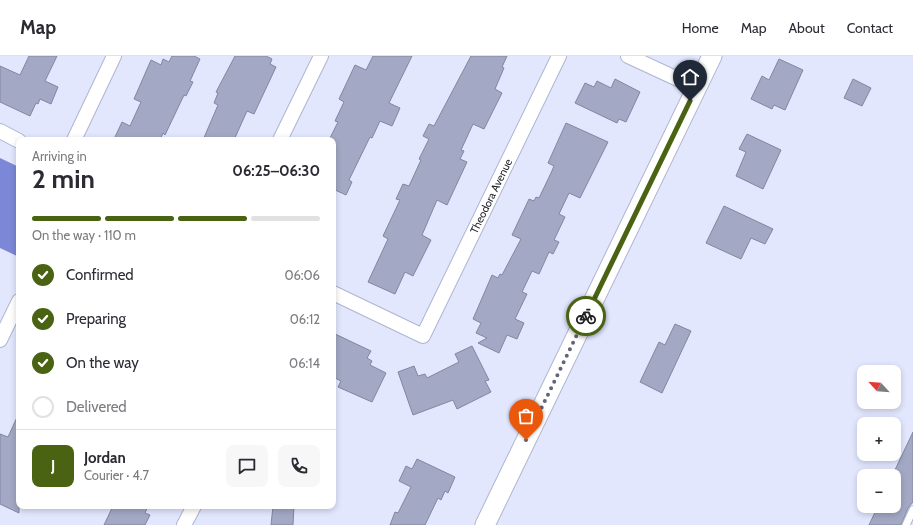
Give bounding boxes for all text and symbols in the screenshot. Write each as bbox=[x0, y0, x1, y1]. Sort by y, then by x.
text: Map bbox=[20, 16, 56, 39]
text: Home bbox=[682, 19, 719, 37]
text: Map bbox=[741, 19, 766, 37]
text: About bbox=[788, 19, 825, 37]
text: Contact bbox=[847, 19, 893, 37]
pin bbox=[673, 60, 707, 101]
icon: home bbox=[679, 66, 701, 88]
text: Arriving in bbox=[32, 148, 87, 164]
street label: Theodora Avenue bbox=[467, 156, 515, 236]
text: 06:25–06:30 bbox=[232, 162, 320, 180]
text: 2 min bbox=[32, 163, 95, 195]
text: On the way · 110 m bbox=[32, 227, 136, 243]
icon: check bbox=[32, 264, 54, 286]
text: Confirmed bbox=[66, 266, 134, 284]
text: 06:06 bbox=[284, 267, 320, 283]
courier bbox=[566, 296, 606, 336]
icon: bike bbox=[575, 305, 597, 327]
icon: check bbox=[32, 308, 54, 330]
text: Preparing bbox=[66, 310, 126, 328]
text: 06:12 bbox=[290, 311, 320, 327]
icon: check bbox=[32, 352, 54, 374]
text: On the way bbox=[66, 354, 139, 372]
text: 06:14 bbox=[289, 355, 320, 371]
north arrow bbox=[857, 365, 901, 409]
map controls bbox=[857, 365, 901, 513]
text: Delivered bbox=[66, 398, 127, 416]
pin bbox=[509, 399, 543, 440]
icon: bag bbox=[515, 405, 537, 427]
button: + bbox=[857, 417, 901, 461]
button: chat bbox=[226, 445, 268, 487]
button: phone bbox=[278, 445, 320, 487]
text: Jordan bbox=[84, 449, 126, 467]
text: J bbox=[51, 457, 55, 475]
text: Courier · 4.7 bbox=[84, 467, 149, 483]
button: − bbox=[857, 469, 901, 513]

